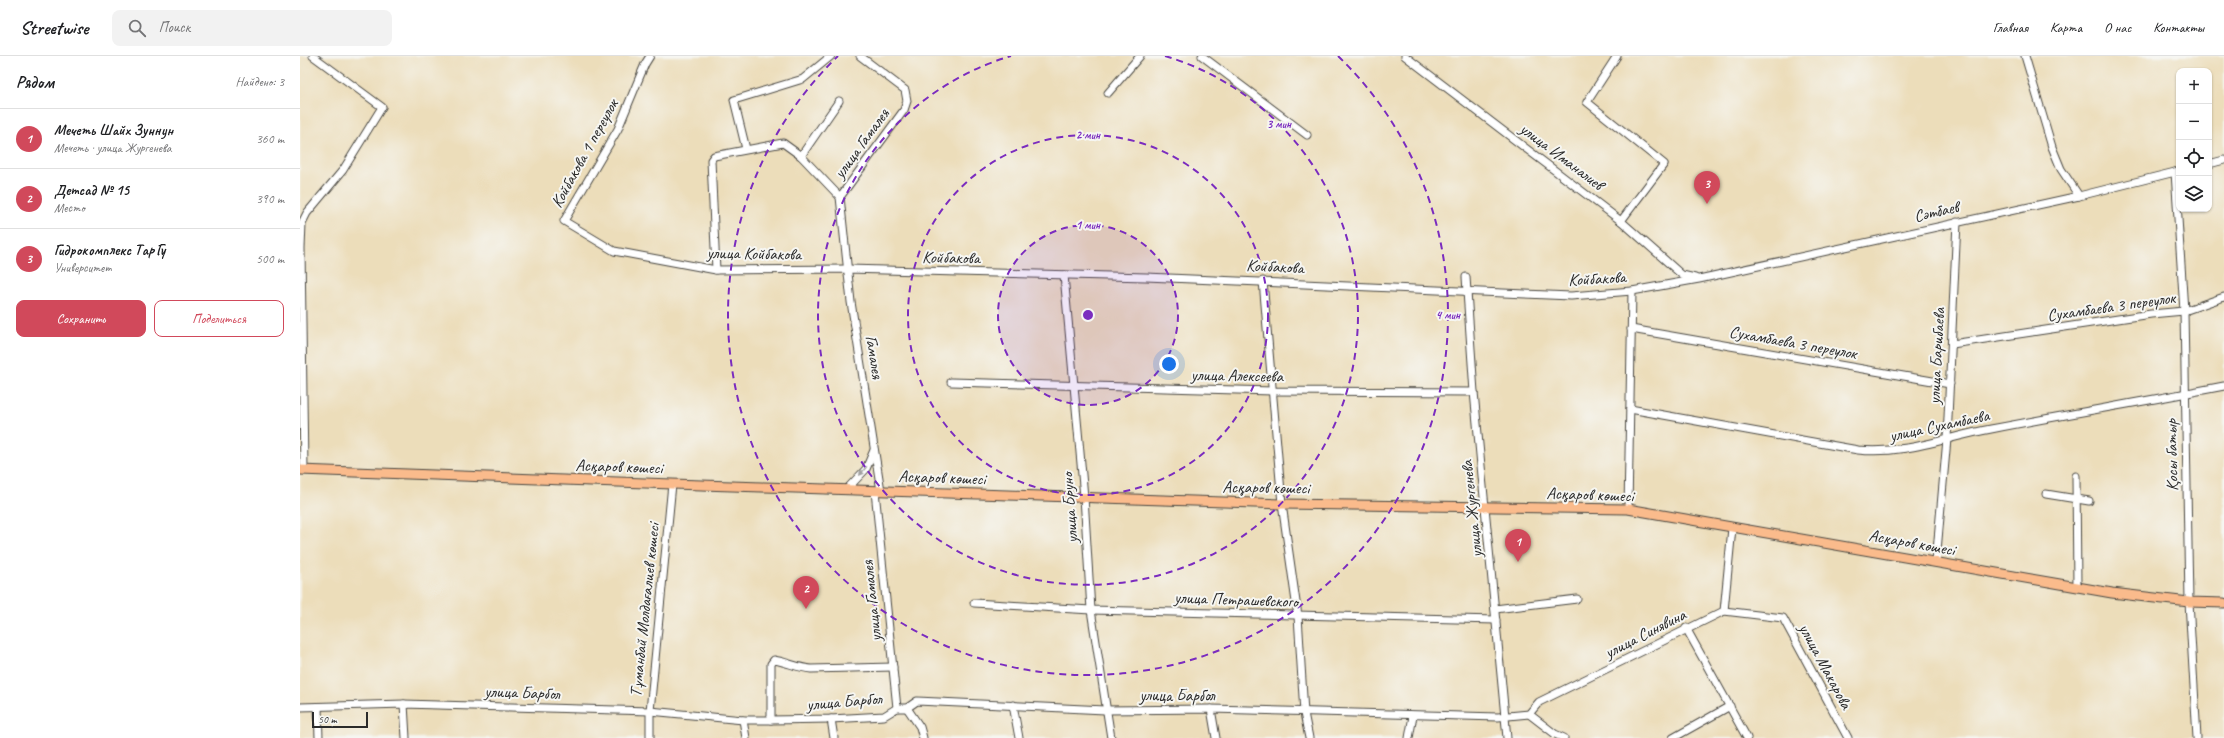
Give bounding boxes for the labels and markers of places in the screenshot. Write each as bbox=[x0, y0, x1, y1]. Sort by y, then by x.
pin: 3 bbox=[1694, 171, 1720, 204]
centre of rings bbox=[1081, 308, 1095, 322]
pin: 1 bbox=[1505, 529, 1531, 562]
pin: 2 bbox=[793, 576, 819, 609]

